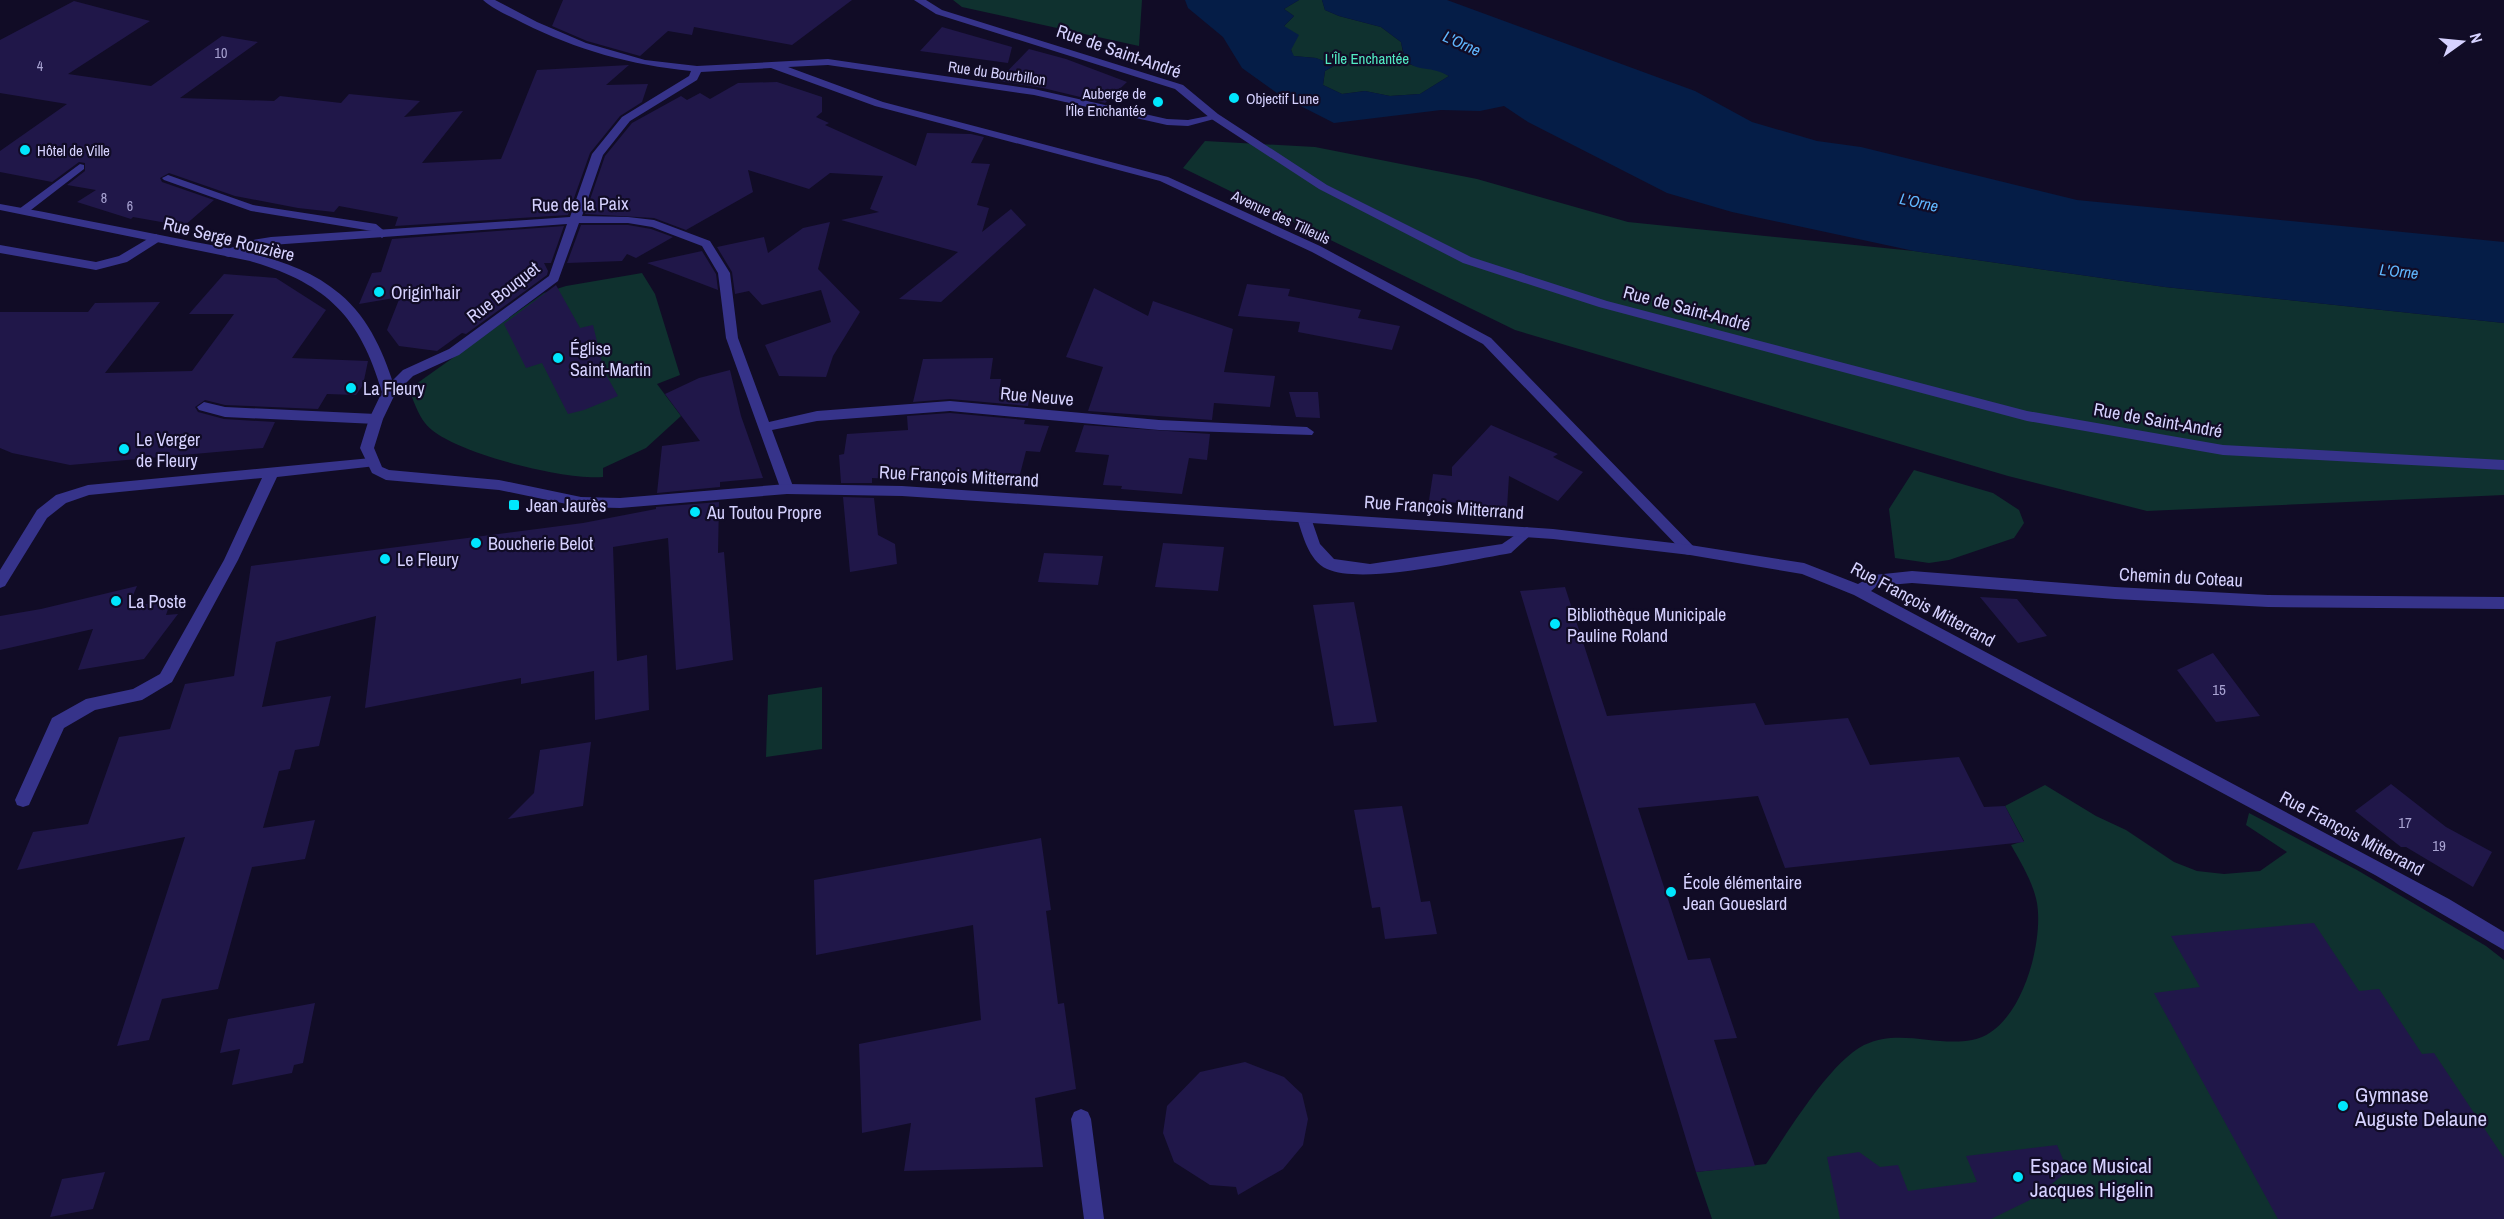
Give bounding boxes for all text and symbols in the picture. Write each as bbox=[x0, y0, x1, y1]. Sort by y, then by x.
north arrow bbox=[2432, 12, 2492, 72]
street label: Rue de Saint-André bbox=[1053, 18, 1185, 84]
water label: L'Orne bbox=[1440, 25, 1484, 61]
text: N bbox=[2465, 31, 2488, 46]
house number: 10 bbox=[215, 44, 227, 62]
park label: L'Île Enchantée bbox=[1325, 48, 1409, 69]
street label: Rue du Bourbillon bbox=[947, 56, 1047, 90]
house number: 4 bbox=[37, 57, 44, 75]
place label: Auberge de l'Île Enchantée bbox=[1066, 83, 1146, 121]
place label: Objectif Lune bbox=[1246, 88, 1319, 109]
marker: Objectif Lune bbox=[1227, 91, 1241, 105]
marker: Auberge de l'Île Enchantée bbox=[1151, 95, 1165, 109]
place label: Hôtel de Ville bbox=[37, 140, 110, 161]
marker: Hôtel de Ville bbox=[18, 143, 32, 157]
street label: Avenue des Tilleuls bbox=[1227, 185, 1334, 249]
water label: L'Orne bbox=[1898, 187, 1940, 217]
house number: 8 bbox=[101, 189, 107, 207]
street label: Rue de la Paix bbox=[531, 191, 629, 217]
house number: 6 bbox=[127, 197, 133, 215]
street label: Rue Serge Rouzière bbox=[161, 211, 297, 267]
street label: Rue Bouquet bbox=[461, 256, 545, 328]
water label: L'Orne bbox=[2378, 258, 2420, 284]
street label: Rue de Saint-André bbox=[1621, 279, 1753, 337]
place label: Origin'hair bbox=[391, 280, 460, 305]
marker: Origin'hair bbox=[372, 285, 386, 299]
place label: Église Saint-Martin bbox=[570, 336, 651, 382]
marker: Église Saint-Martin bbox=[551, 351, 565, 365]
place label: La Fleury bbox=[363, 376, 425, 401]
street label: Rue Neuve bbox=[999, 380, 1075, 412]
marker: La Fleury bbox=[344, 381, 358, 395]
street label: Rue de Saint-André bbox=[2092, 396, 2224, 444]
place label: Le Verger de Fleury bbox=[136, 427, 200, 473]
marker: Le Verger de Fleury bbox=[117, 442, 131, 456]
street label: Rue François Mitterrand bbox=[878, 459, 1040, 493]
street label: Rue François Mitterrand bbox=[1363, 489, 1525, 525]
place label: Jean Jaurès bbox=[526, 493, 606, 518]
marker: Jean Jaurès bbox=[507, 498, 521, 512]
place label: Au Toutou Propre bbox=[706, 500, 822, 525]
marker: Au Toutou Propre bbox=[688, 505, 702, 519]
place label: Boucherie Belot bbox=[488, 531, 593, 556]
marker: Boucherie Belot bbox=[469, 536, 483, 550]
place label: Le Fleury bbox=[397, 547, 459, 572]
marker: Le Fleury bbox=[378, 552, 392, 566]
street label: Rue François Mitterrand bbox=[1847, 555, 1999, 653]
street label: Chemin du Coteau bbox=[2118, 561, 2244, 593]
place label: La Poste bbox=[128, 589, 186, 614]
marker: La Poste bbox=[109, 594, 123, 608]
place label: Bibliothèque Municipale Pauline Roland bbox=[1567, 602, 1726, 648]
marker: Bibliothèque Municipale Pauline Roland bbox=[1548, 617, 1562, 631]
house number: 15 bbox=[2212, 679, 2226, 700]
street label: Rue François Mitterrand bbox=[2276, 784, 2428, 882]
house number: 17 bbox=[2398, 812, 2412, 833]
house number: 19 bbox=[2432, 835, 2446, 856]
place label: École élémentaire Jean Goueslard bbox=[1683, 870, 1802, 916]
marker: École élémentaire Jean Goueslard bbox=[1664, 885, 1678, 899]
place label: Gymnase Auguste Delaune bbox=[2354, 1080, 2487, 1133]
marker: Gymnase Auguste Delaune bbox=[2336, 1099, 2350, 1113]
place label: Espace Musical Jacques Higelin bbox=[2030, 1151, 2153, 1204]
marker: Espace Musical Jacques Higelin bbox=[2011, 1170, 2025, 1184]

